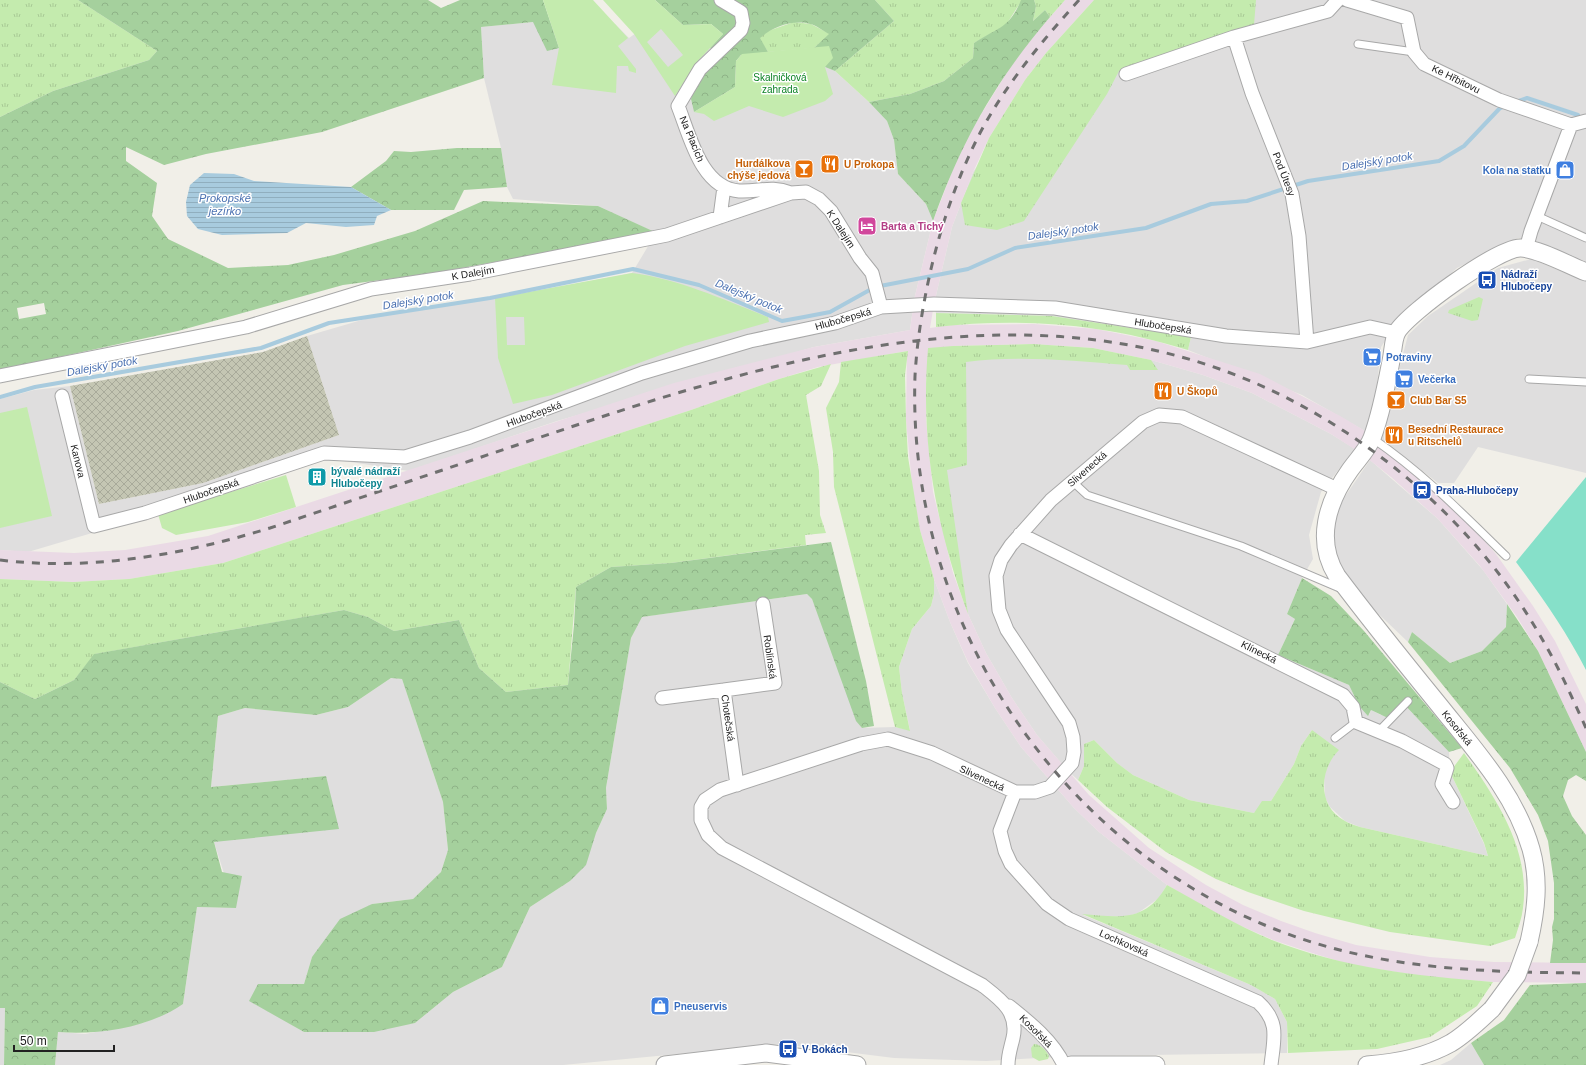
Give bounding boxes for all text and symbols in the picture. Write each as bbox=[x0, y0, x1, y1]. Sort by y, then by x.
street label: Ke Hřbitovu bbox=[1430, 63, 1482, 95]
park label: Skalničková zahrada bbox=[753, 72, 807, 95]
street label: Na Placích bbox=[677, 115, 707, 163]
water label: Dalejský potok bbox=[1341, 149, 1414, 173]
street label: Pod Útesy bbox=[1271, 150, 1298, 198]
restaurant icon: U Prokopa bbox=[819, 153, 841, 175]
place label: Hurdálkova chýše jedová bbox=[727, 158, 790, 181]
bar icon: Hurdálkova chýše jedová bbox=[793, 158, 815, 180]
place label: U Prokopa bbox=[844, 159, 894, 170]
shop icon: Kola na statku bbox=[1554, 159, 1576, 181]
place label: Kola na statku bbox=[1483, 165, 1551, 176]
water label: Prokopské jezírko bbox=[199, 192, 251, 217]
street label: K Dalejím bbox=[825, 208, 857, 250]
hotel icon: Barta a Tichý bbox=[856, 215, 878, 237]
water label: Dalejský potok bbox=[1027, 220, 1100, 242]
place label: Barta a Tichý bbox=[881, 221, 944, 232]
street label: K Dalejím bbox=[451, 264, 495, 282]
bus stop icon: Nádraží Hlubočepy bbox=[1476, 269, 1498, 291]
place label: Nádraží Hlubočepy bbox=[1501, 269, 1553, 292]
water label: Dalejský potok bbox=[714, 276, 785, 316]
water label: Dalejský potok bbox=[382, 288, 455, 312]
street label: Hlubočepská bbox=[814, 306, 873, 332]
street label: Hlubočepská bbox=[1134, 316, 1193, 336]
supermarket icon: Potraviny bbox=[1361, 346, 1383, 368]
place label: Potraviny bbox=[1386, 352, 1432, 363]
water label: Dalejský potok bbox=[66, 354, 139, 378]
supermarket icon: Večerka bbox=[1393, 368, 1415, 390]
place label: Večerka bbox=[1418, 374, 1456, 385]
restaurant icon: U Škopů bbox=[1152, 380, 1174, 402]
place label: U Škopů bbox=[1177, 385, 1218, 397]
bar icon: Club Bar S5 bbox=[1385, 389, 1407, 411]
place label: Club Bar S5 bbox=[1410, 395, 1467, 406]
street label: Hlubočepská bbox=[505, 399, 563, 429]
restaurant icon: Besední Restaurace u Ritschelů bbox=[1383, 424, 1405, 446]
place label: Besední Restaurace u Ritschelů bbox=[1408, 424, 1504, 447]
street label: Kanova bbox=[69, 443, 88, 479]
street label: Slivenecká bbox=[1065, 449, 1109, 489]
building icon: bývalé nádraží Hlubočepy bbox=[306, 466, 328, 488]
place label: bývalé nádraží Hlubočepy bbox=[331, 466, 401, 489]
street label: Hlubočepská bbox=[182, 476, 241, 506]
station icon: Praha-Hlubočepy bbox=[1411, 479, 1433, 501]
place label: Praha-Hlubočepy bbox=[1436, 485, 1519, 496]
street label: Roblínská bbox=[761, 634, 779, 680]
street label: Klínecká bbox=[1239, 638, 1279, 666]
street label: Chotečská bbox=[719, 694, 737, 743]
street label: Kosořská bbox=[1440, 708, 1475, 748]
street label: Slivenecká bbox=[958, 763, 1007, 793]
street label: Lochkovská bbox=[1098, 927, 1151, 959]
shop icon: Pneuservis bbox=[649, 995, 671, 1017]
place label: Pneuservis bbox=[674, 1001, 728, 1012]
street label: Kosořská bbox=[1017, 1012, 1055, 1050]
scale bar bbox=[14, 1027, 114, 1053]
text: 50 m bbox=[20, 1034, 47, 1048]
bus stop icon: V Bokách bbox=[777, 1038, 799, 1060]
place label: V Bokách bbox=[802, 1044, 848, 1055]

